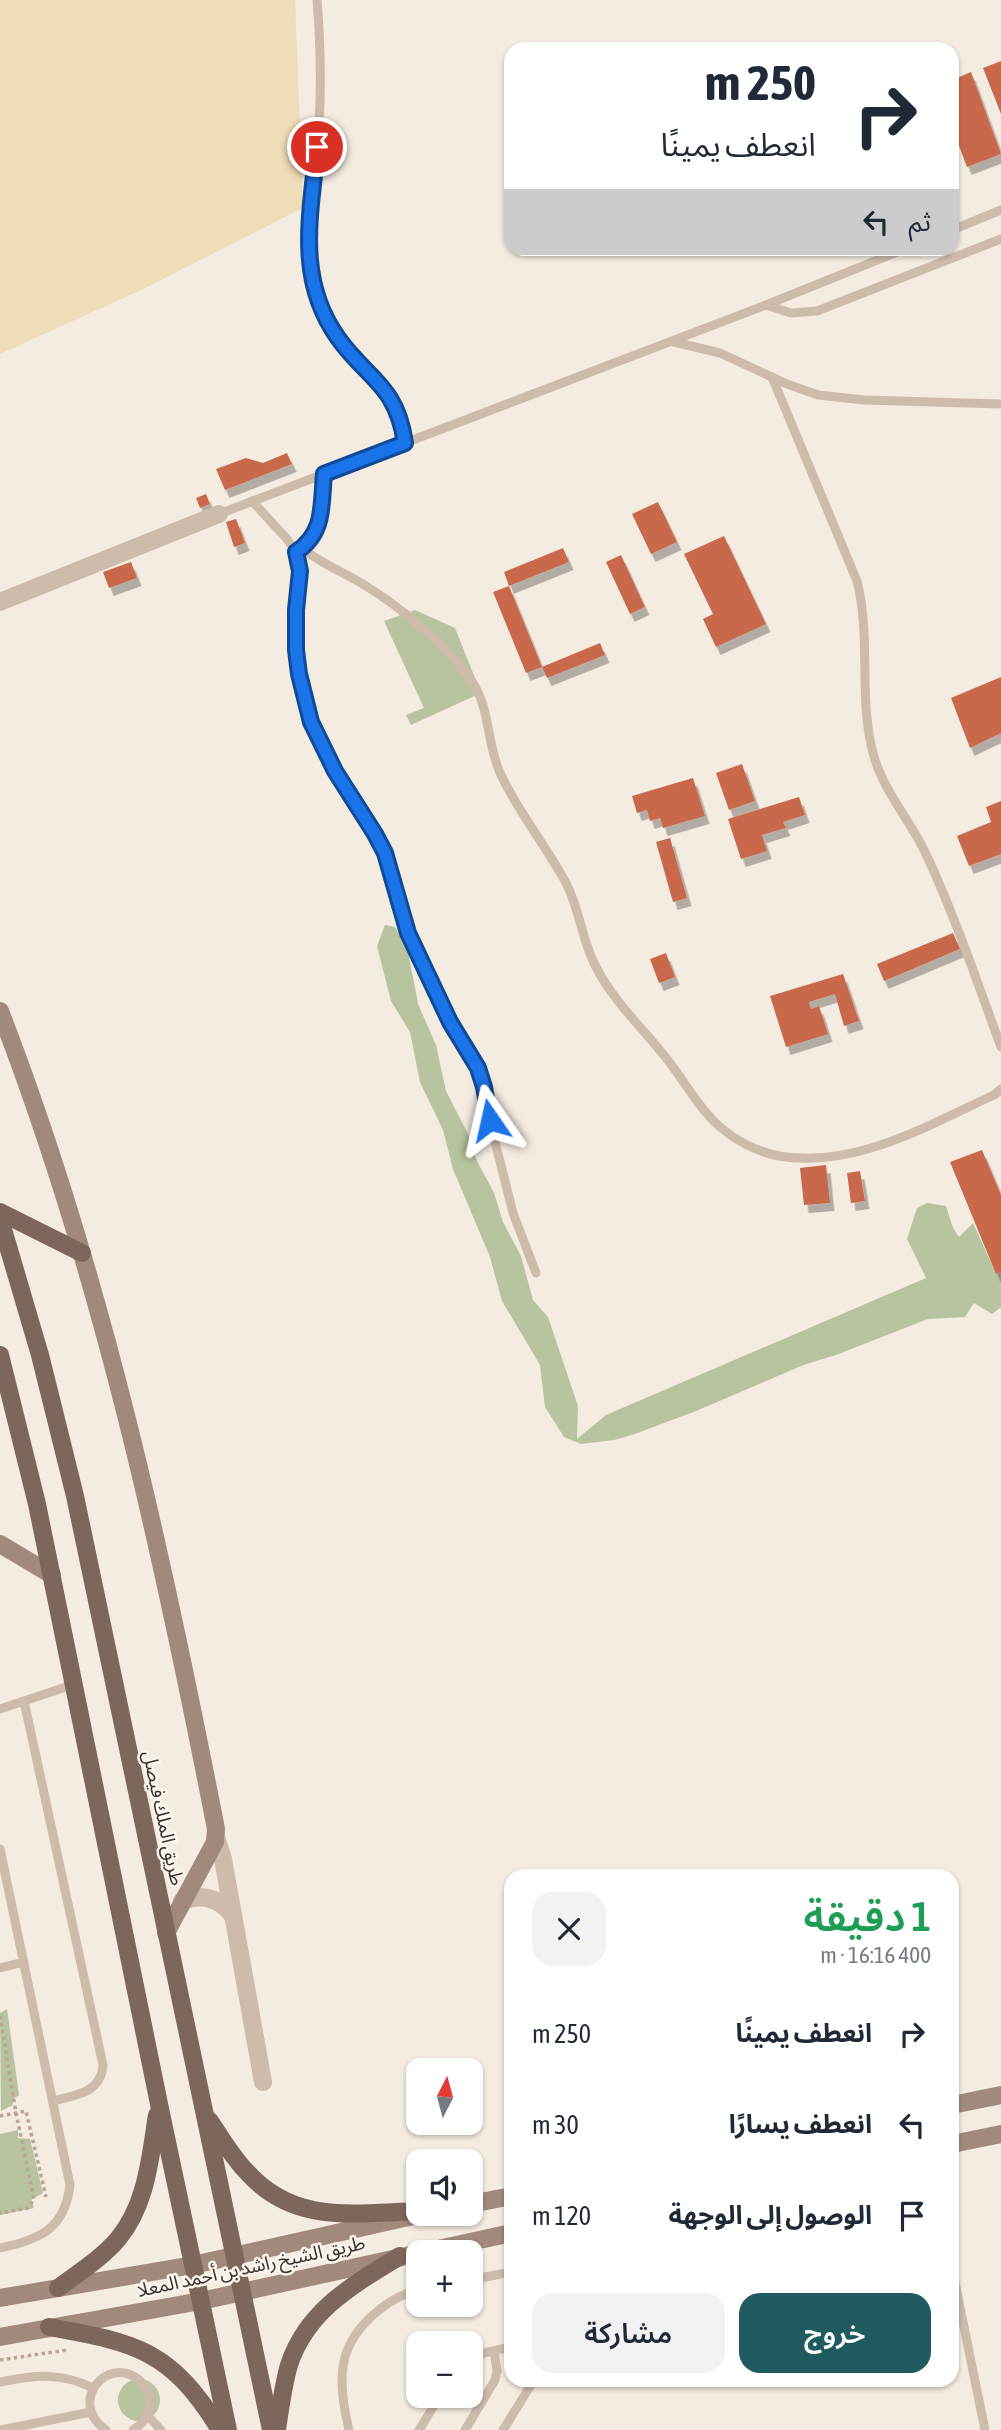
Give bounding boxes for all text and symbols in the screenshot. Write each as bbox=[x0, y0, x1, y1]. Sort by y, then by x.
text: 250 m bbox=[705, 54, 816, 110]
icon: right bbox=[840, 70, 931, 161]
pin bbox=[287, 117, 347, 177]
text: انعطف يمينًا bbox=[661, 126, 816, 163]
icon: arrive bbox=[298, 128, 336, 166]
icon: left bbox=[857, 203, 895, 241]
text: ثم bbox=[909, 207, 931, 237]
position arrow bbox=[453, 1083, 527, 1157]
street label: طريق الملك فيصل bbox=[138, 1749, 189, 1888]
button: close bbox=[532, 1892, 606, 1966]
text: 1 دقيقة bbox=[804, 1892, 931, 1940]
text: 400 m · 16:16 bbox=[820, 1942, 931, 1968]
icon: right bbox=[893, 2015, 931, 2053]
text: انعطف يمينًا bbox=[735, 2018, 872, 2048]
text: 250 m bbox=[532, 2019, 591, 2049]
north arrow bbox=[406, 2058, 483, 2135]
map controls bbox=[406, 2058, 483, 2408]
icon: left bbox=[893, 2106, 931, 2144]
text: انعطف يسارًا bbox=[729, 2109, 872, 2139]
text: 30 m bbox=[532, 2110, 579, 2140]
button: sound bbox=[406, 2149, 483, 2226]
icon: arrive bbox=[893, 2197, 931, 2235]
text: الوصول إلى الوجهة bbox=[669, 2200, 872, 2230]
text: 120 m bbox=[532, 2201, 591, 2231]
street label: طريق الشيخ راشد بن أحمد المعلا bbox=[135, 2231, 368, 2305]
button: + bbox=[406, 2240, 483, 2317]
button: مشاركة bbox=[532, 2293, 725, 2373]
button: خروج bbox=[739, 2293, 931, 2373]
button: − bbox=[406, 2331, 483, 2408]

